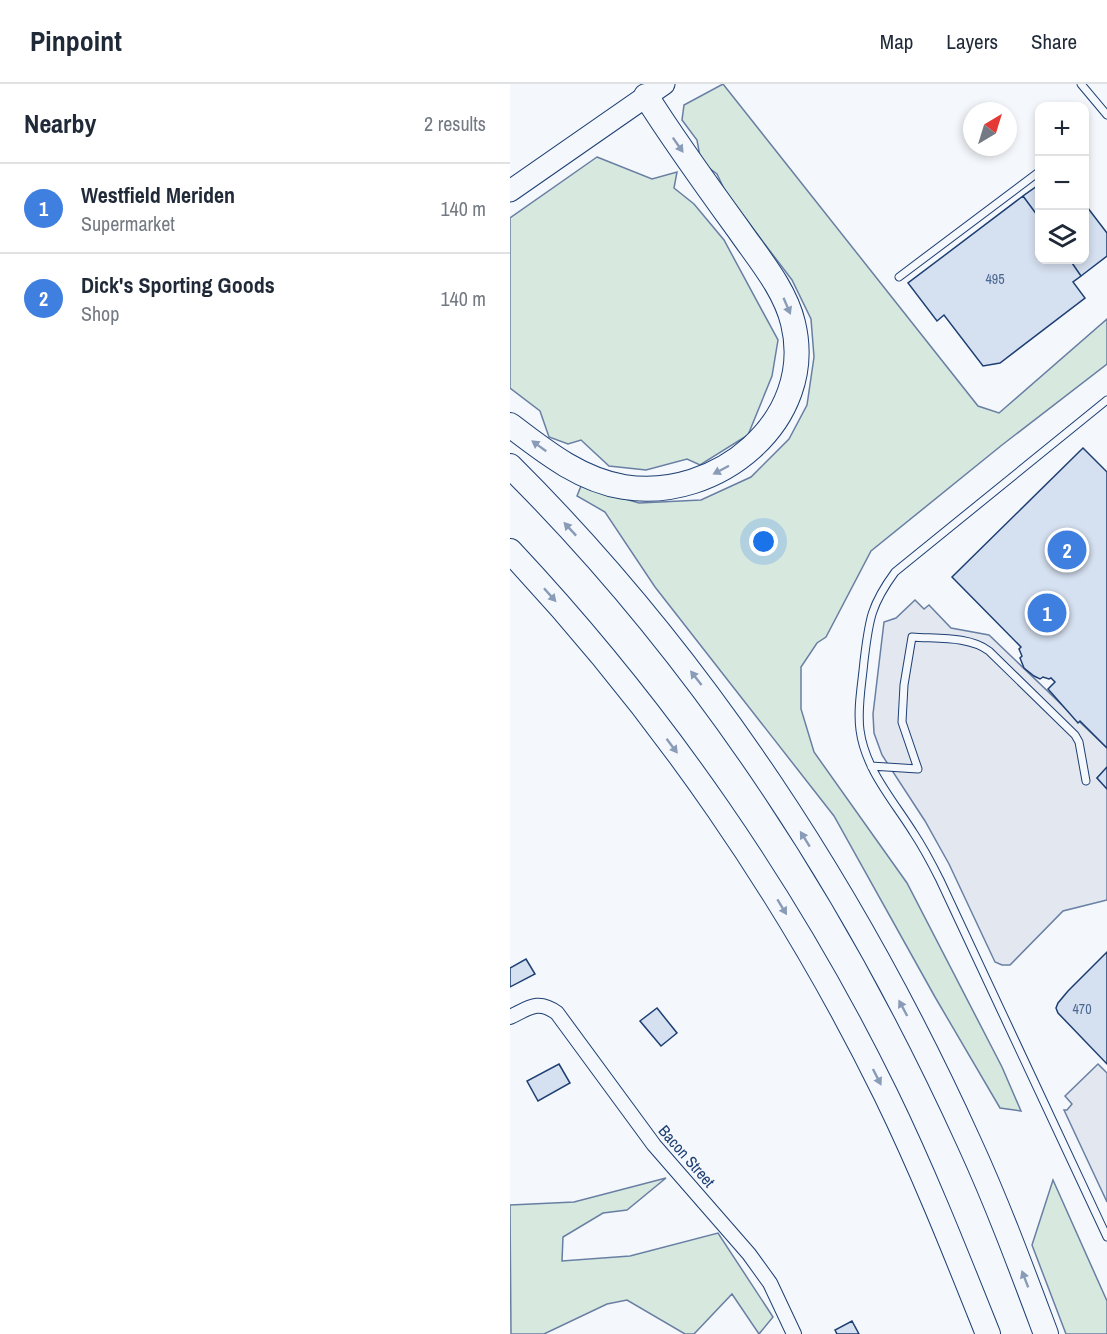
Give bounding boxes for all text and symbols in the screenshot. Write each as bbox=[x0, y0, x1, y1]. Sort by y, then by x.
text: Pinpoint bbox=[30, 22, 122, 60]
text: Map bbox=[880, 27, 913, 56]
text: Layers bbox=[946, 27, 998, 56]
text: Share bbox=[1031, 27, 1077, 56]
north arrow bbox=[963, 102, 1017, 156]
map controls bbox=[1035, 102, 1089, 264]
button: + bbox=[1035, 102, 1089, 156]
text: Nearby bbox=[24, 106, 96, 141]
text: 2 results bbox=[424, 110, 486, 137]
one-way arrow bbox=[672, 136, 684, 152]
button: − bbox=[1035, 156, 1089, 210]
text: Westfield Meriden bbox=[81, 180, 235, 210]
text: 1 bbox=[39, 195, 48, 222]
text: 140 m bbox=[440, 195, 486, 222]
text: Supermarket bbox=[81, 210, 175, 237]
button: layers bbox=[1035, 210, 1089, 264]
text: Dick's Sporting Goods bbox=[81, 270, 275, 300]
house number: 495 bbox=[985, 270, 1005, 288]
text: 2 bbox=[39, 285, 48, 312]
text: 140 m bbox=[440, 285, 486, 312]
one-way arrow bbox=[782, 298, 792, 316]
text: Shop bbox=[81, 300, 119, 327]
one-way arrow bbox=[531, 441, 546, 453]
one-way arrow bbox=[712, 465, 729, 475]
one-way arrow bbox=[564, 522, 578, 536]
your location bbox=[749, 527, 778, 556]
pin: 2 bbox=[1048, 528, 1086, 572]
one-way arrow bbox=[543, 587, 557, 602]
pin: 1 bbox=[1028, 590, 1066, 636]
one-way arrow bbox=[690, 671, 702, 686]
one-way arrow bbox=[666, 738, 679, 754]
one-way arrow bbox=[800, 831, 811, 847]
one-way arrow bbox=[777, 899, 787, 916]
one-way arrow bbox=[898, 999, 908, 1016]
house number: 470 bbox=[1072, 1000, 1092, 1018]
one-way arrow bbox=[872, 1068, 882, 1086]
street label: Bacon Street bbox=[654, 1120, 720, 1192]
one-way arrow bbox=[1020, 1270, 1030, 1288]

